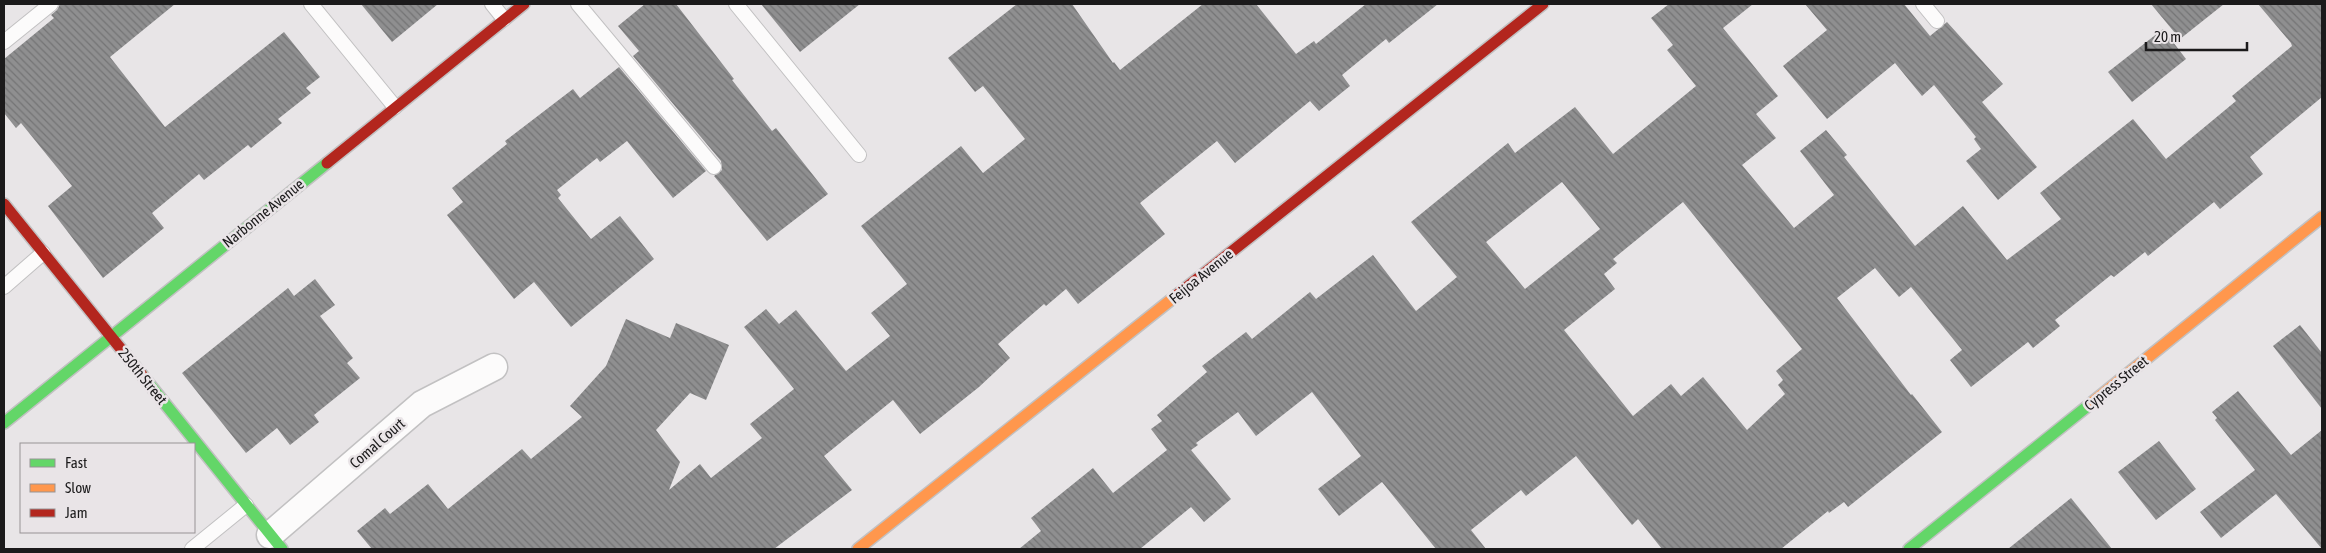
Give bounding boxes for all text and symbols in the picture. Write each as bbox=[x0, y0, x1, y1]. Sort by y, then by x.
scale bar bbox=[2146, 20, 2247, 52]
text: 20 m bbox=[2154, 28, 2181, 45]
street label: Narbonne Avenue bbox=[219, 175, 307, 251]
street label: Feijoa Avenue bbox=[1166, 245, 1236, 307]
street label: 250th Street bbox=[115, 344, 171, 408]
street label: Cypress Street bbox=[2081, 352, 2151, 414]
street label: Comal Court bbox=[346, 415, 408, 471]
legend bbox=[20, 443, 195, 533]
text: Fast bbox=[65, 454, 87, 471]
text: Slow bbox=[65, 479, 91, 496]
text: Jam bbox=[65, 504, 88, 521]

